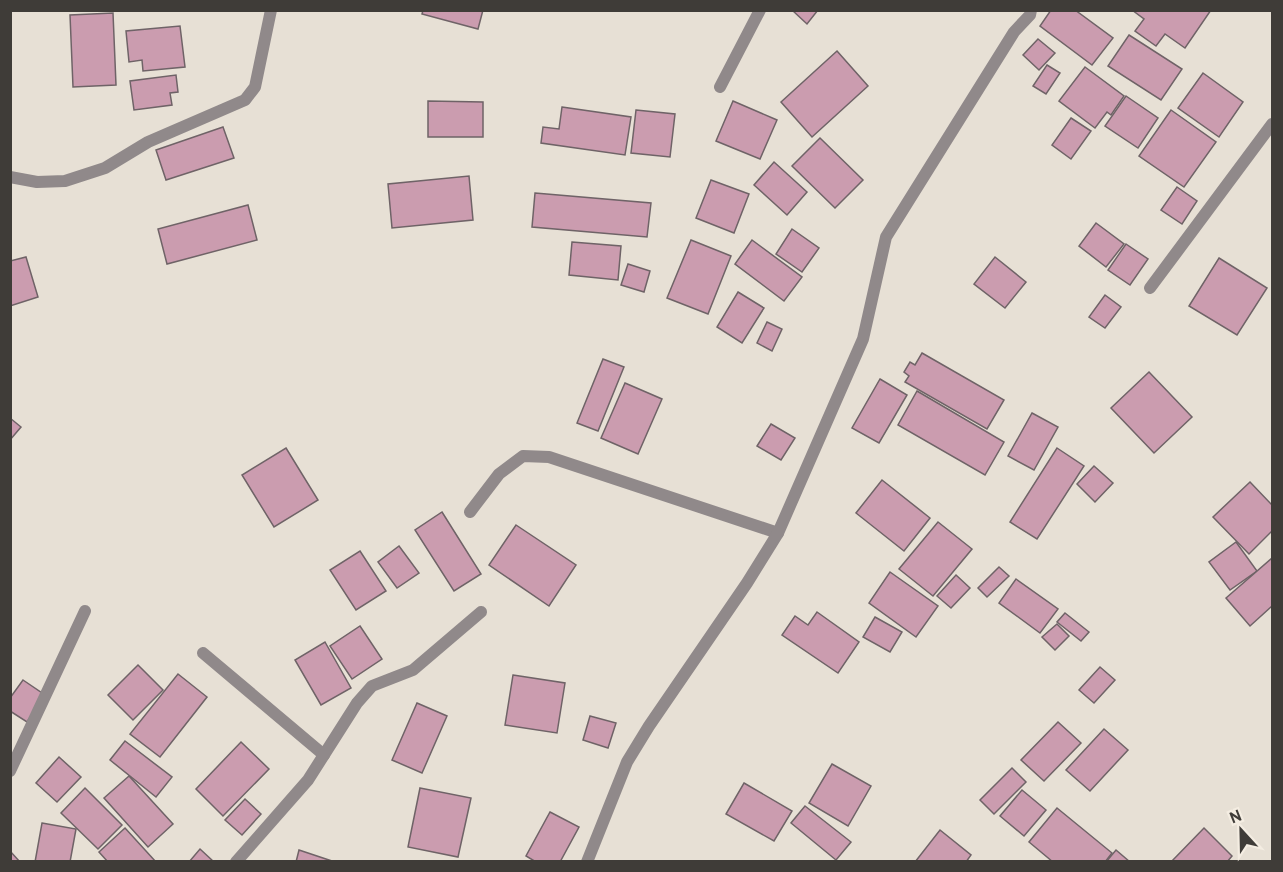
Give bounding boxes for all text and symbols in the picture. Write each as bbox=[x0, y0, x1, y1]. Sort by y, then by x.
north arrow bbox=[1211, 800, 1271, 860]
text: N bbox=[1227, 807, 1245, 829]

